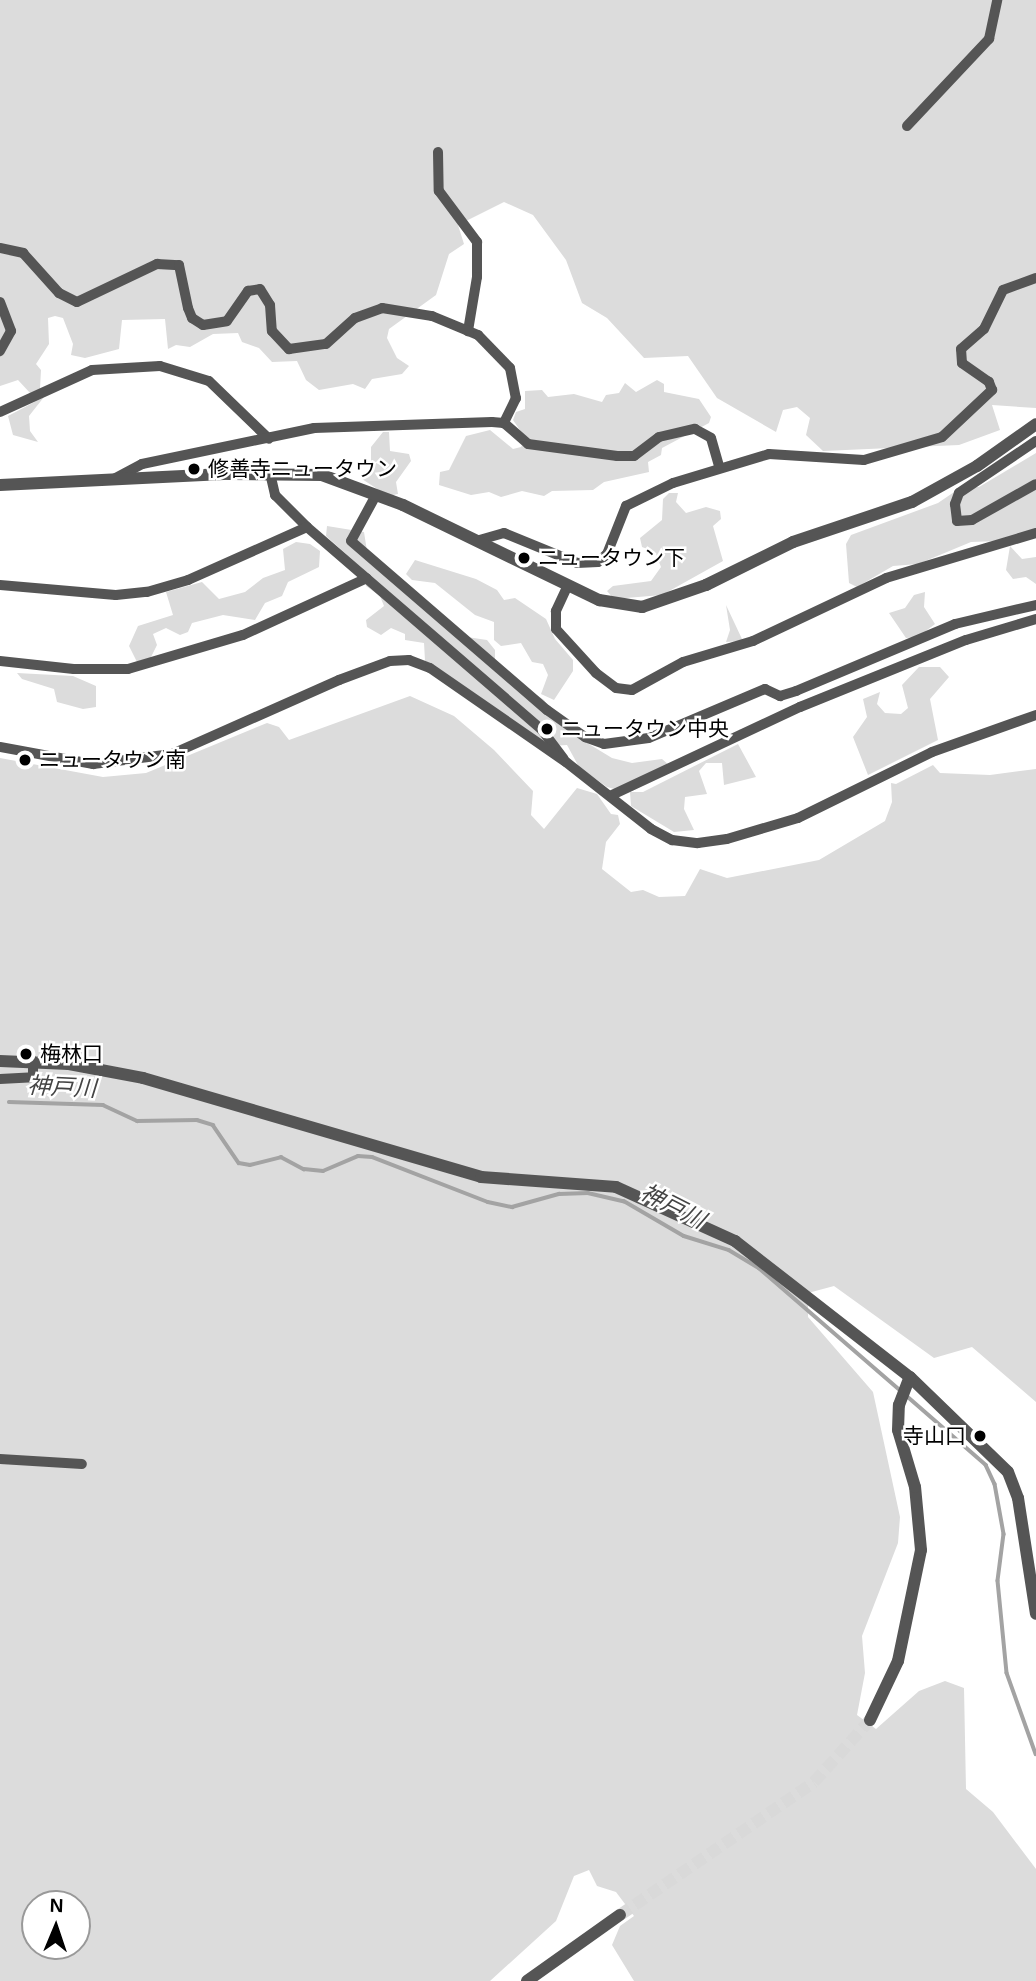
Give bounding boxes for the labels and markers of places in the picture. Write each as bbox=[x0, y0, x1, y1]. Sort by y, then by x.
place label: 修善寺ニュータウン bbox=[208, 456, 397, 482]
marker: 修善寺ニュータウン bbox=[186, 461, 202, 477]
place label: ニュータウン下 bbox=[538, 545, 685, 571]
marker: ニュータウン下 bbox=[516, 550, 532, 566]
place label: ニュータウン中央 bbox=[561, 716, 729, 742]
marker: ニュータウン中央 bbox=[539, 721, 555, 737]
place label: ニュータウン南 bbox=[39, 747, 186, 773]
marker: ニュータウン南 bbox=[17, 752, 33, 768]
place label: 梅林口 bbox=[40, 1041, 103, 1067]
marker: 梅林口 bbox=[18, 1046, 34, 1062]
place label: 寺山口 bbox=[903, 1423, 966, 1449]
marker: 寺山口 bbox=[972, 1428, 988, 1444]

